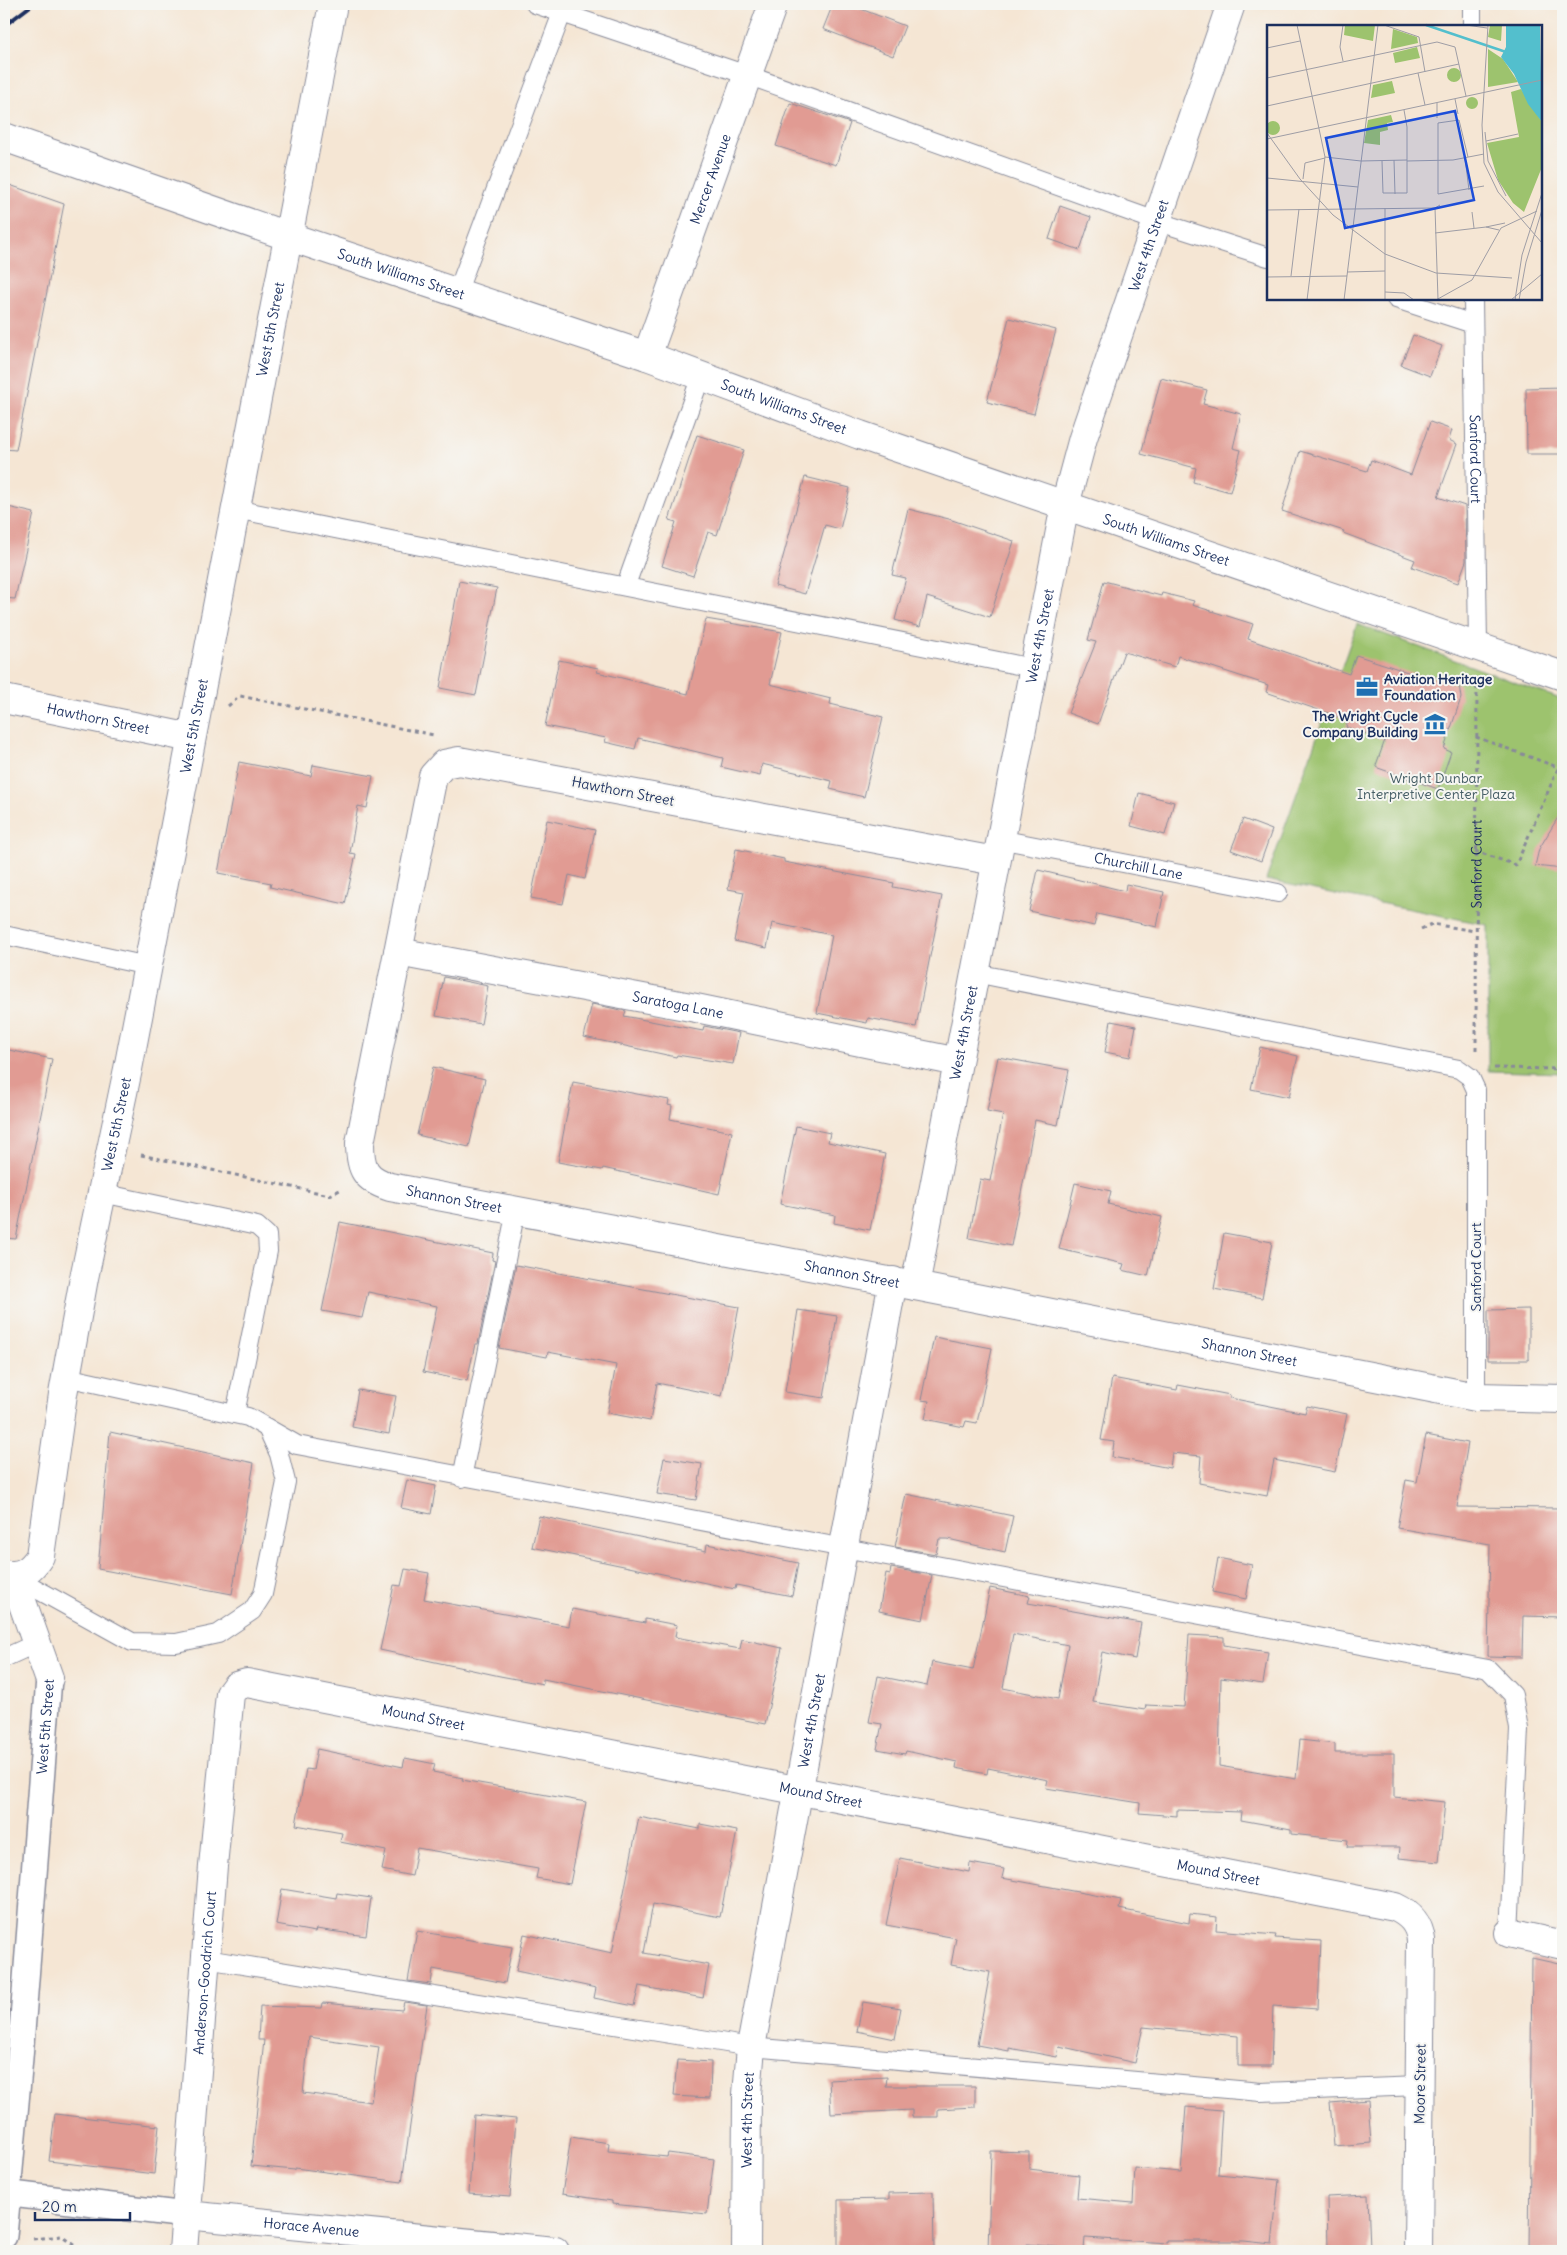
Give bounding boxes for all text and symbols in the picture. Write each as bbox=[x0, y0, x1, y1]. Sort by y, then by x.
inset map bbox=[1267, 25, 1542, 300]
street label: Mercer Avenue bbox=[686, 131, 735, 227]
street label: West 4th Street bbox=[1125, 197, 1173, 294]
street label: South Williams Street bbox=[335, 244, 467, 304]
street label: West 5th Street bbox=[253, 280, 288, 378]
street label: South Williams Street bbox=[718, 375, 849, 438]
street label: Sanford Court bbox=[1466, 414, 1485, 504]
street label: South Williams Street bbox=[1100, 510, 1232, 570]
street label: West 4th Street bbox=[1022, 587, 1058, 685]
place label: Aviation Heritage Foundation bbox=[1384, 670, 1493, 704]
office icon: Aviation Heritage Foundation bbox=[1354, 674, 1380, 700]
street label: West 5th Street bbox=[176, 677, 212, 775]
street label: Hawthorn Street bbox=[45, 699, 151, 738]
place label: The Wright Cycle Company Building bbox=[1303, 707, 1418, 741]
museum icon: The Wright Cycle Company Building bbox=[1422, 711, 1448, 737]
park label: Wright Dunbar Interpretive Center Plaza bbox=[1357, 769, 1515, 803]
street label: Hawthorn Street bbox=[570, 772, 676, 810]
street label: Sanford Court bbox=[1467, 819, 1486, 908]
street label: Churchill Lane bbox=[1092, 849, 1184, 883]
street label: West 4th Street bbox=[946, 984, 982, 1081]
street label: Saratoga Lane bbox=[631, 987, 725, 1022]
street label: West 5th Street bbox=[98, 1075, 135, 1173]
street label: Shannon Street bbox=[405, 1181, 503, 1217]
street label: Sanford Court bbox=[1467, 1222, 1485, 1311]
street label: Shannon Street bbox=[803, 1256, 901, 1292]
street label: Shannon Street bbox=[1200, 1334, 1299, 1370]
street label: West 4th Street bbox=[794, 1672, 829, 1769]
street label: West 5th Street bbox=[33, 1678, 58, 1775]
street label: Mound Street bbox=[380, 1700, 467, 1734]
street label: Mound Street bbox=[778, 1778, 864, 1812]
street label: Mound Street bbox=[1175, 1856, 1262, 1889]
street label: Anderson-Goodrich Court bbox=[189, 1890, 220, 2055]
street label: Moore Street bbox=[1410, 2043, 1430, 2124]
street label: West 4th Street bbox=[738, 2071, 758, 2168]
scale bar bbox=[35, 2190, 130, 2222]
text: 20 m bbox=[42, 2197, 77, 2216]
street label: Horace Avenue bbox=[263, 2214, 360, 2241]

